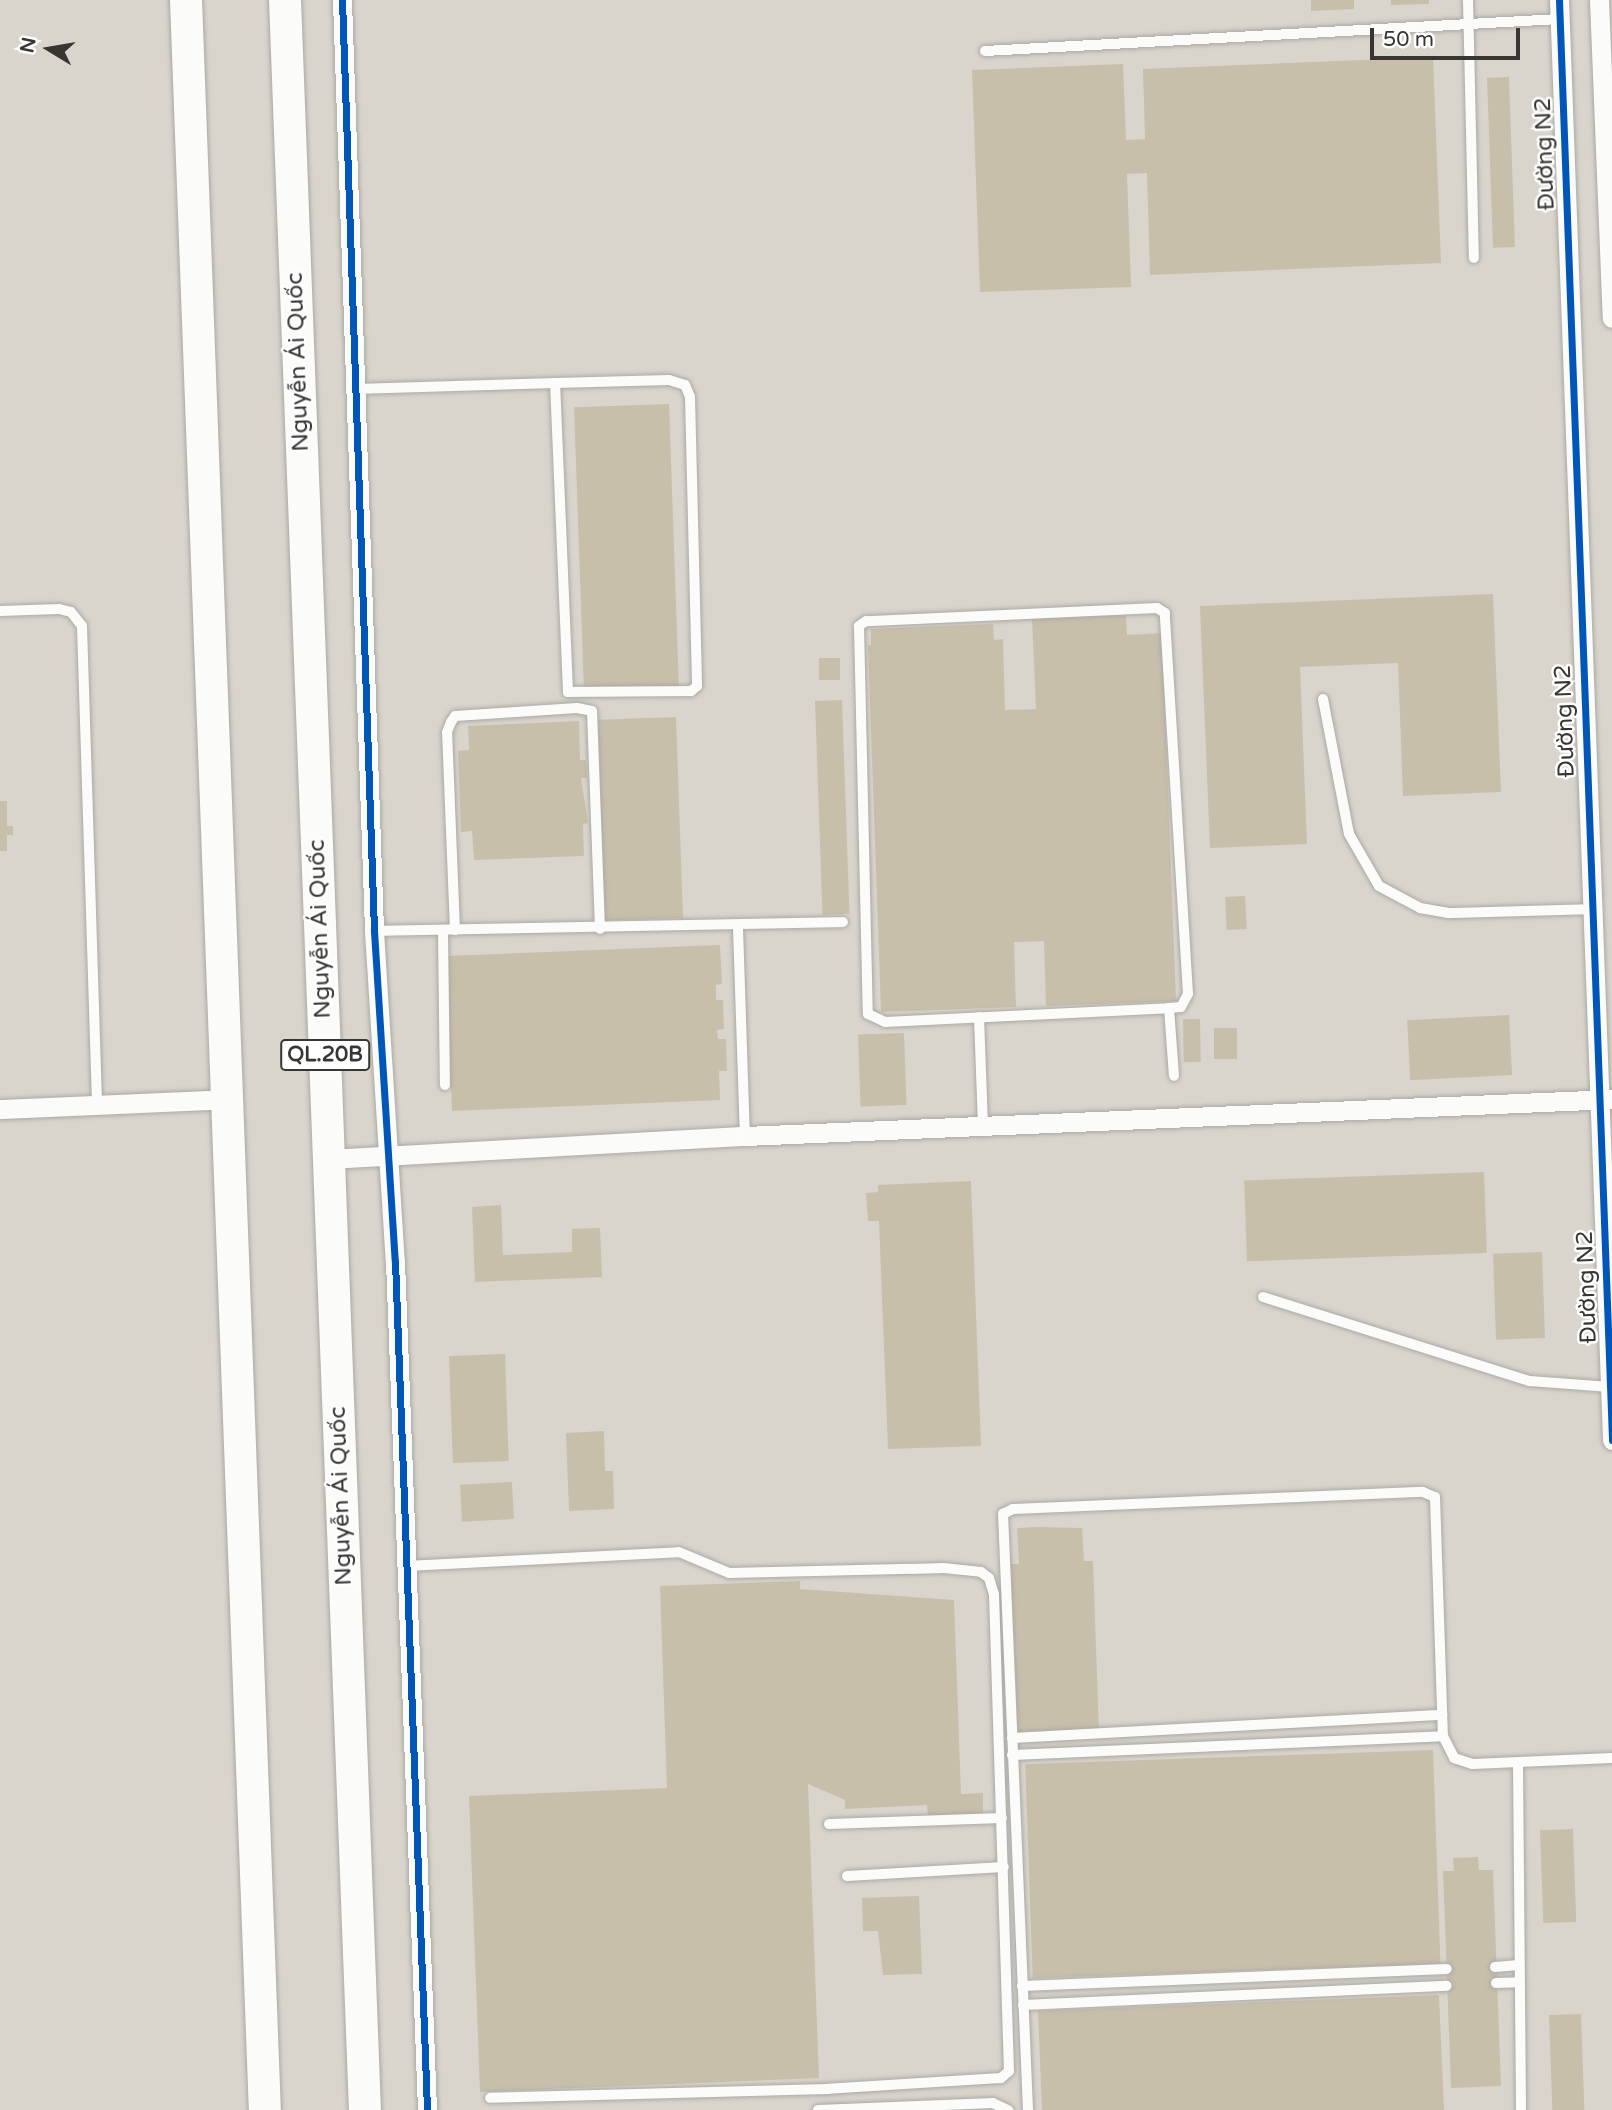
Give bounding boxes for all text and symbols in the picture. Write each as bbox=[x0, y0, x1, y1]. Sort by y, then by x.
north arrow bbox=[14, 14, 84, 84]
scale bar bbox=[1374, 14, 1524, 58]
text: 50 m bbox=[1383, 27, 1434, 52]
text: N bbox=[16, 35, 41, 55]
street label: Đường N2 bbox=[1529, 97, 1561, 211]
street label: Nguyễn Ái Quốc bbox=[281, 272, 315, 452]
street label: Đường N2 bbox=[1549, 664, 1581, 778]
street label: Nguyễn Ái Quốc bbox=[303, 839, 337, 1019]
road number: QL.20B bbox=[280, 1038, 370, 1072]
street label: Đường N2 bbox=[1571, 1230, 1603, 1344]
street label: Nguyễn Ái Quốc bbox=[324, 1406, 358, 1586]

